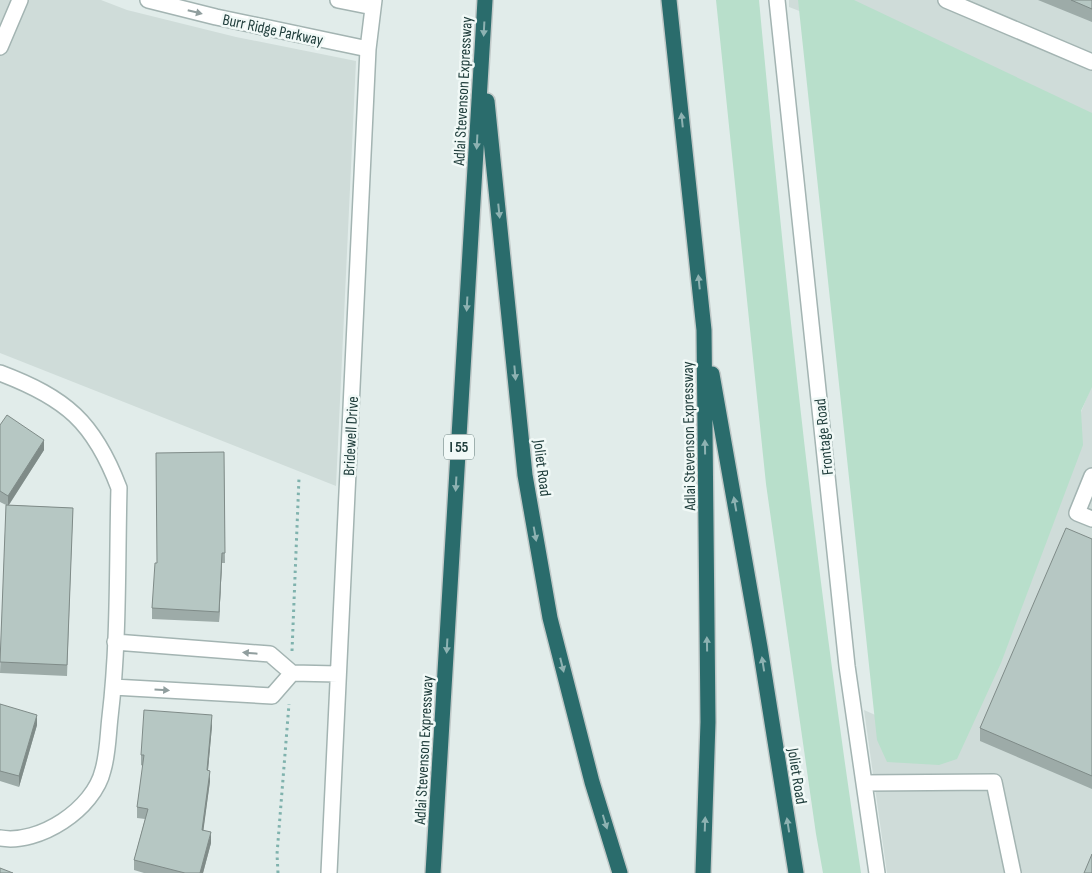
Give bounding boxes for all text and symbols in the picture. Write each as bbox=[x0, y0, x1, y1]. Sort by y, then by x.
one-way arrow bbox=[188, 8, 203, 16]
street label: Burr Ridge Parkway bbox=[221, 11, 325, 50]
street label: Adlai Stevenson Expressway bbox=[450, 16, 477, 167]
one-way arrow bbox=[479, 21, 487, 37]
one-way arrow bbox=[678, 112, 686, 128]
one-way arrow bbox=[473, 134, 481, 150]
one-way arrow bbox=[495, 204, 503, 220]
one-way arrow bbox=[695, 274, 703, 290]
one-way arrow bbox=[463, 297, 471, 313]
street label: Adlai Stevenson Expressway bbox=[679, 361, 700, 512]
one-way arrow bbox=[511, 365, 519, 381]
street label: Bridewell Drive bbox=[340, 396, 363, 476]
street label: Frontage Road bbox=[811, 398, 838, 476]
road number: I 55 bbox=[444, 434, 474, 460]
street label: Joliet Road bbox=[529, 438, 554, 497]
one-way arrow bbox=[701, 439, 709, 455]
one-way arrow bbox=[452, 476, 460, 492]
one-way arrow bbox=[730, 496, 738, 512]
one-way arrow bbox=[532, 526, 540, 542]
one-way arrow bbox=[703, 636, 711, 652]
one-way arrow bbox=[442, 638, 450, 654]
one-way arrow bbox=[241, 649, 257, 657]
one-way arrow bbox=[758, 656, 766, 672]
one-way arrow bbox=[558, 657, 566, 672]
street label: Adlai Stevenson Expressway bbox=[411, 675, 438, 826]
one-way arrow bbox=[154, 686, 170, 694]
street label: Joliet Road bbox=[783, 746, 810, 806]
one-way arrow bbox=[601, 814, 609, 829]
one-way arrow bbox=[701, 816, 709, 832]
one-way arrow bbox=[784, 816, 792, 832]

